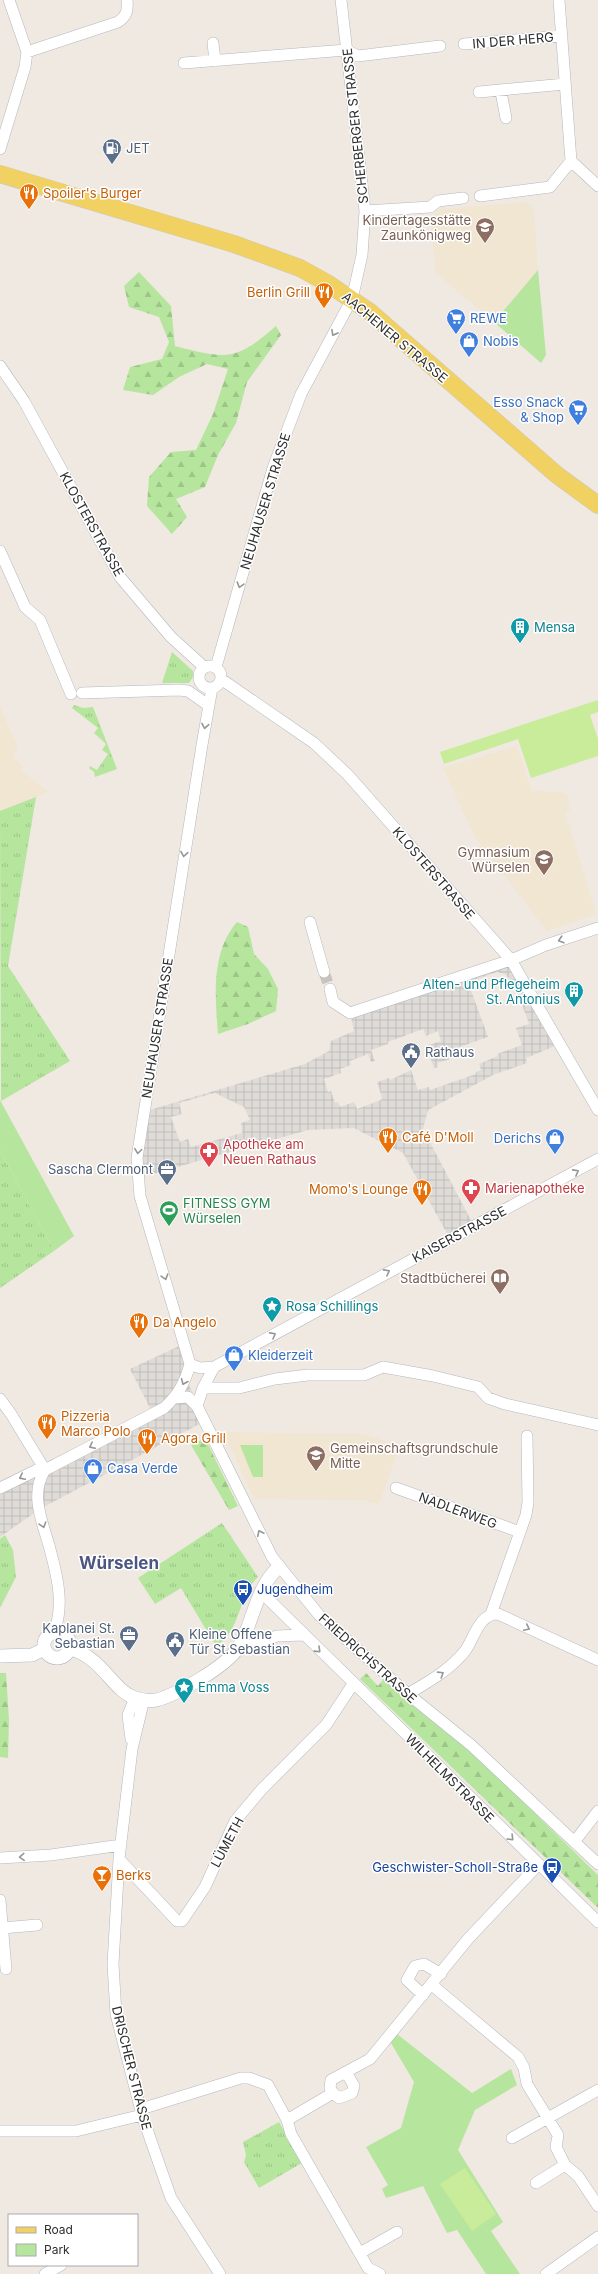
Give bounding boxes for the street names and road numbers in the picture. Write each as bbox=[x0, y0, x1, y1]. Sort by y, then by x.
street label: IN DER HERG bbox=[472, 28, 554, 52]
street label: SCHERBERGER STRASSE bbox=[339, 47, 371, 205]
street label: AACHENER STRASSE bbox=[339, 288, 451, 386]
street label: NEUHAUSER STRASSE bbox=[237, 431, 293, 571]
street label: KLOSTERSTRASSE bbox=[57, 469, 127, 579]
street label: KLOSTERSTRASSE bbox=[390, 824, 478, 922]
street label: NEUHAUSER STRASSE bbox=[138, 957, 176, 1099]
street label: KAISERSTRASSE bbox=[409, 1202, 509, 1266]
street label: NADLERWEG bbox=[417, 1488, 499, 1532]
street label: FRIEDRICHSTRASSE bbox=[316, 1610, 420, 1706]
street label: WILHELMSTRASSE bbox=[402, 1730, 498, 1826]
street label: LÜMETH bbox=[207, 1814, 247, 1870]
street label: DRISCHER STRASSE bbox=[109, 2004, 155, 2132]

